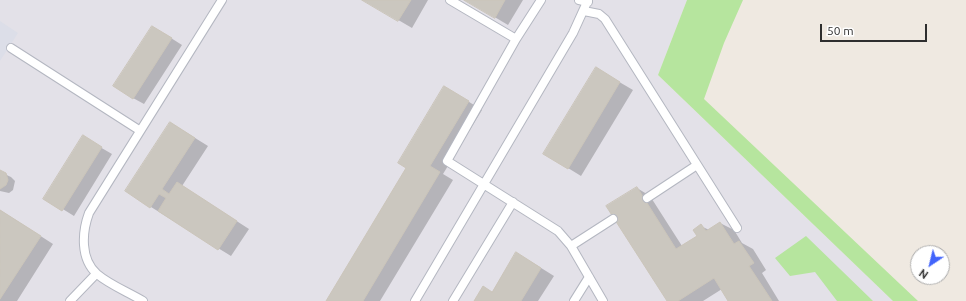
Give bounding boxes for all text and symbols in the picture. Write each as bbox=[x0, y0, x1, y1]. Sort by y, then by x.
scale bar bbox=[822, 16, 929, 42]
text: 50 m bbox=[827, 24, 854, 37]
north arrow bbox=[910, 245, 950, 285]
text: N bbox=[917, 267, 930, 281]

